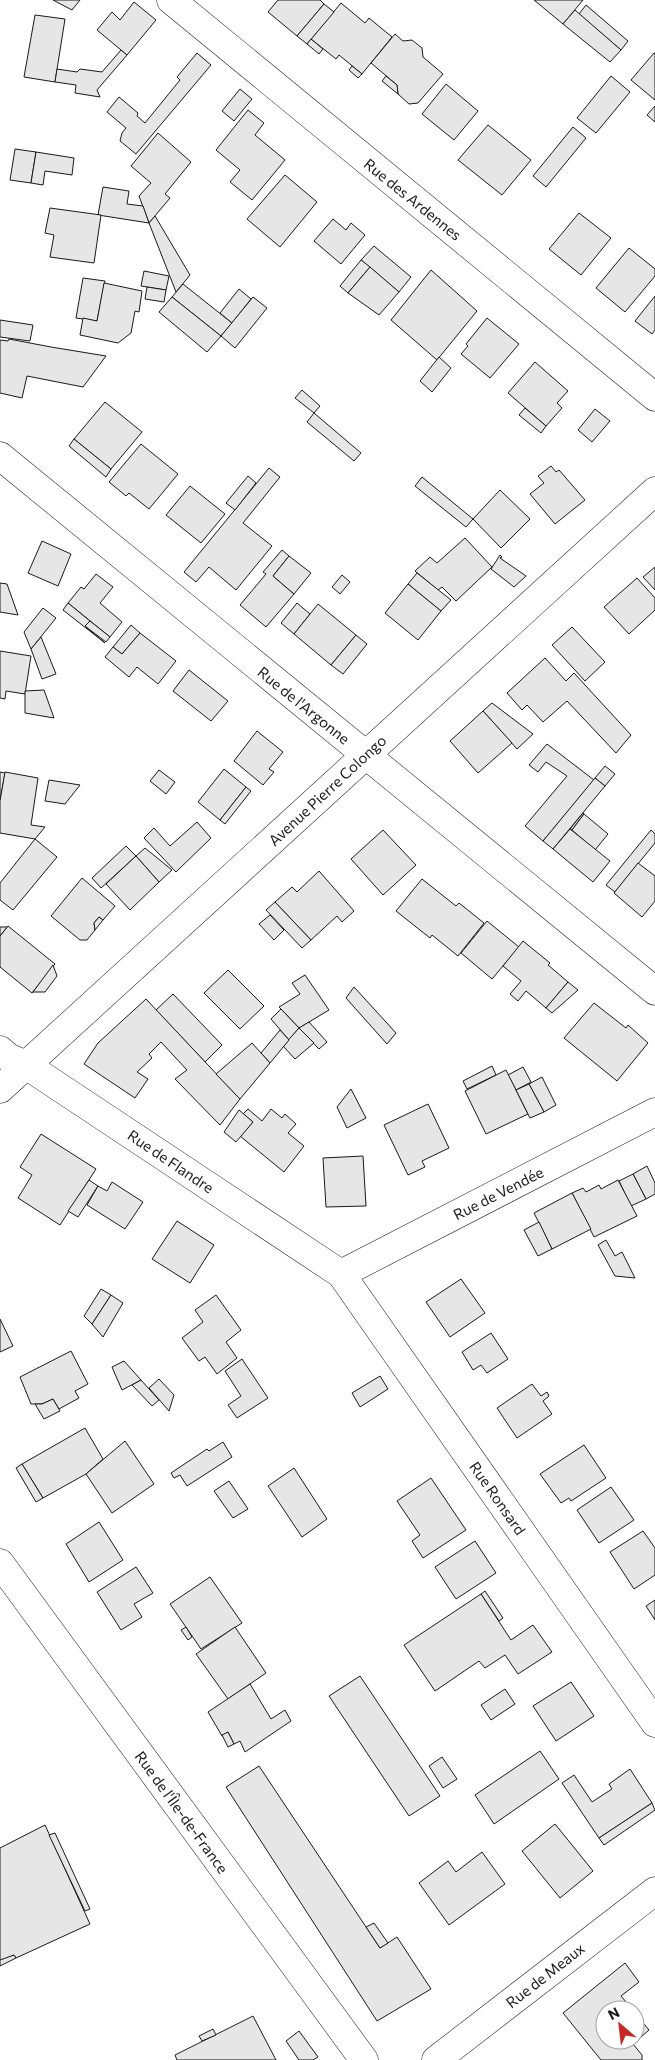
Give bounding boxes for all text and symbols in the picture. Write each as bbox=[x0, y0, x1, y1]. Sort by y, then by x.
street label: Rue des Ardennes bbox=[361, 154, 465, 244]
street label: Rue de l'Argonne bbox=[254, 662, 354, 748]
street label: Avenue Pierre Colongo bbox=[265, 731, 390, 849]
street label: Rue de Flandre bbox=[125, 1126, 217, 1196]
street label: Rue de Vendée bbox=[450, 1163, 546, 1223]
street label: Rue Ronsard bbox=[466, 1458, 530, 1538]
street label: Rue de l'Île-de-France bbox=[132, 1747, 233, 1877]
street label: Rue de Meaux bbox=[502, 1939, 588, 2011]
north arrow bbox=[595, 2000, 645, 2050]
text: N bbox=[605, 2003, 622, 2023]

